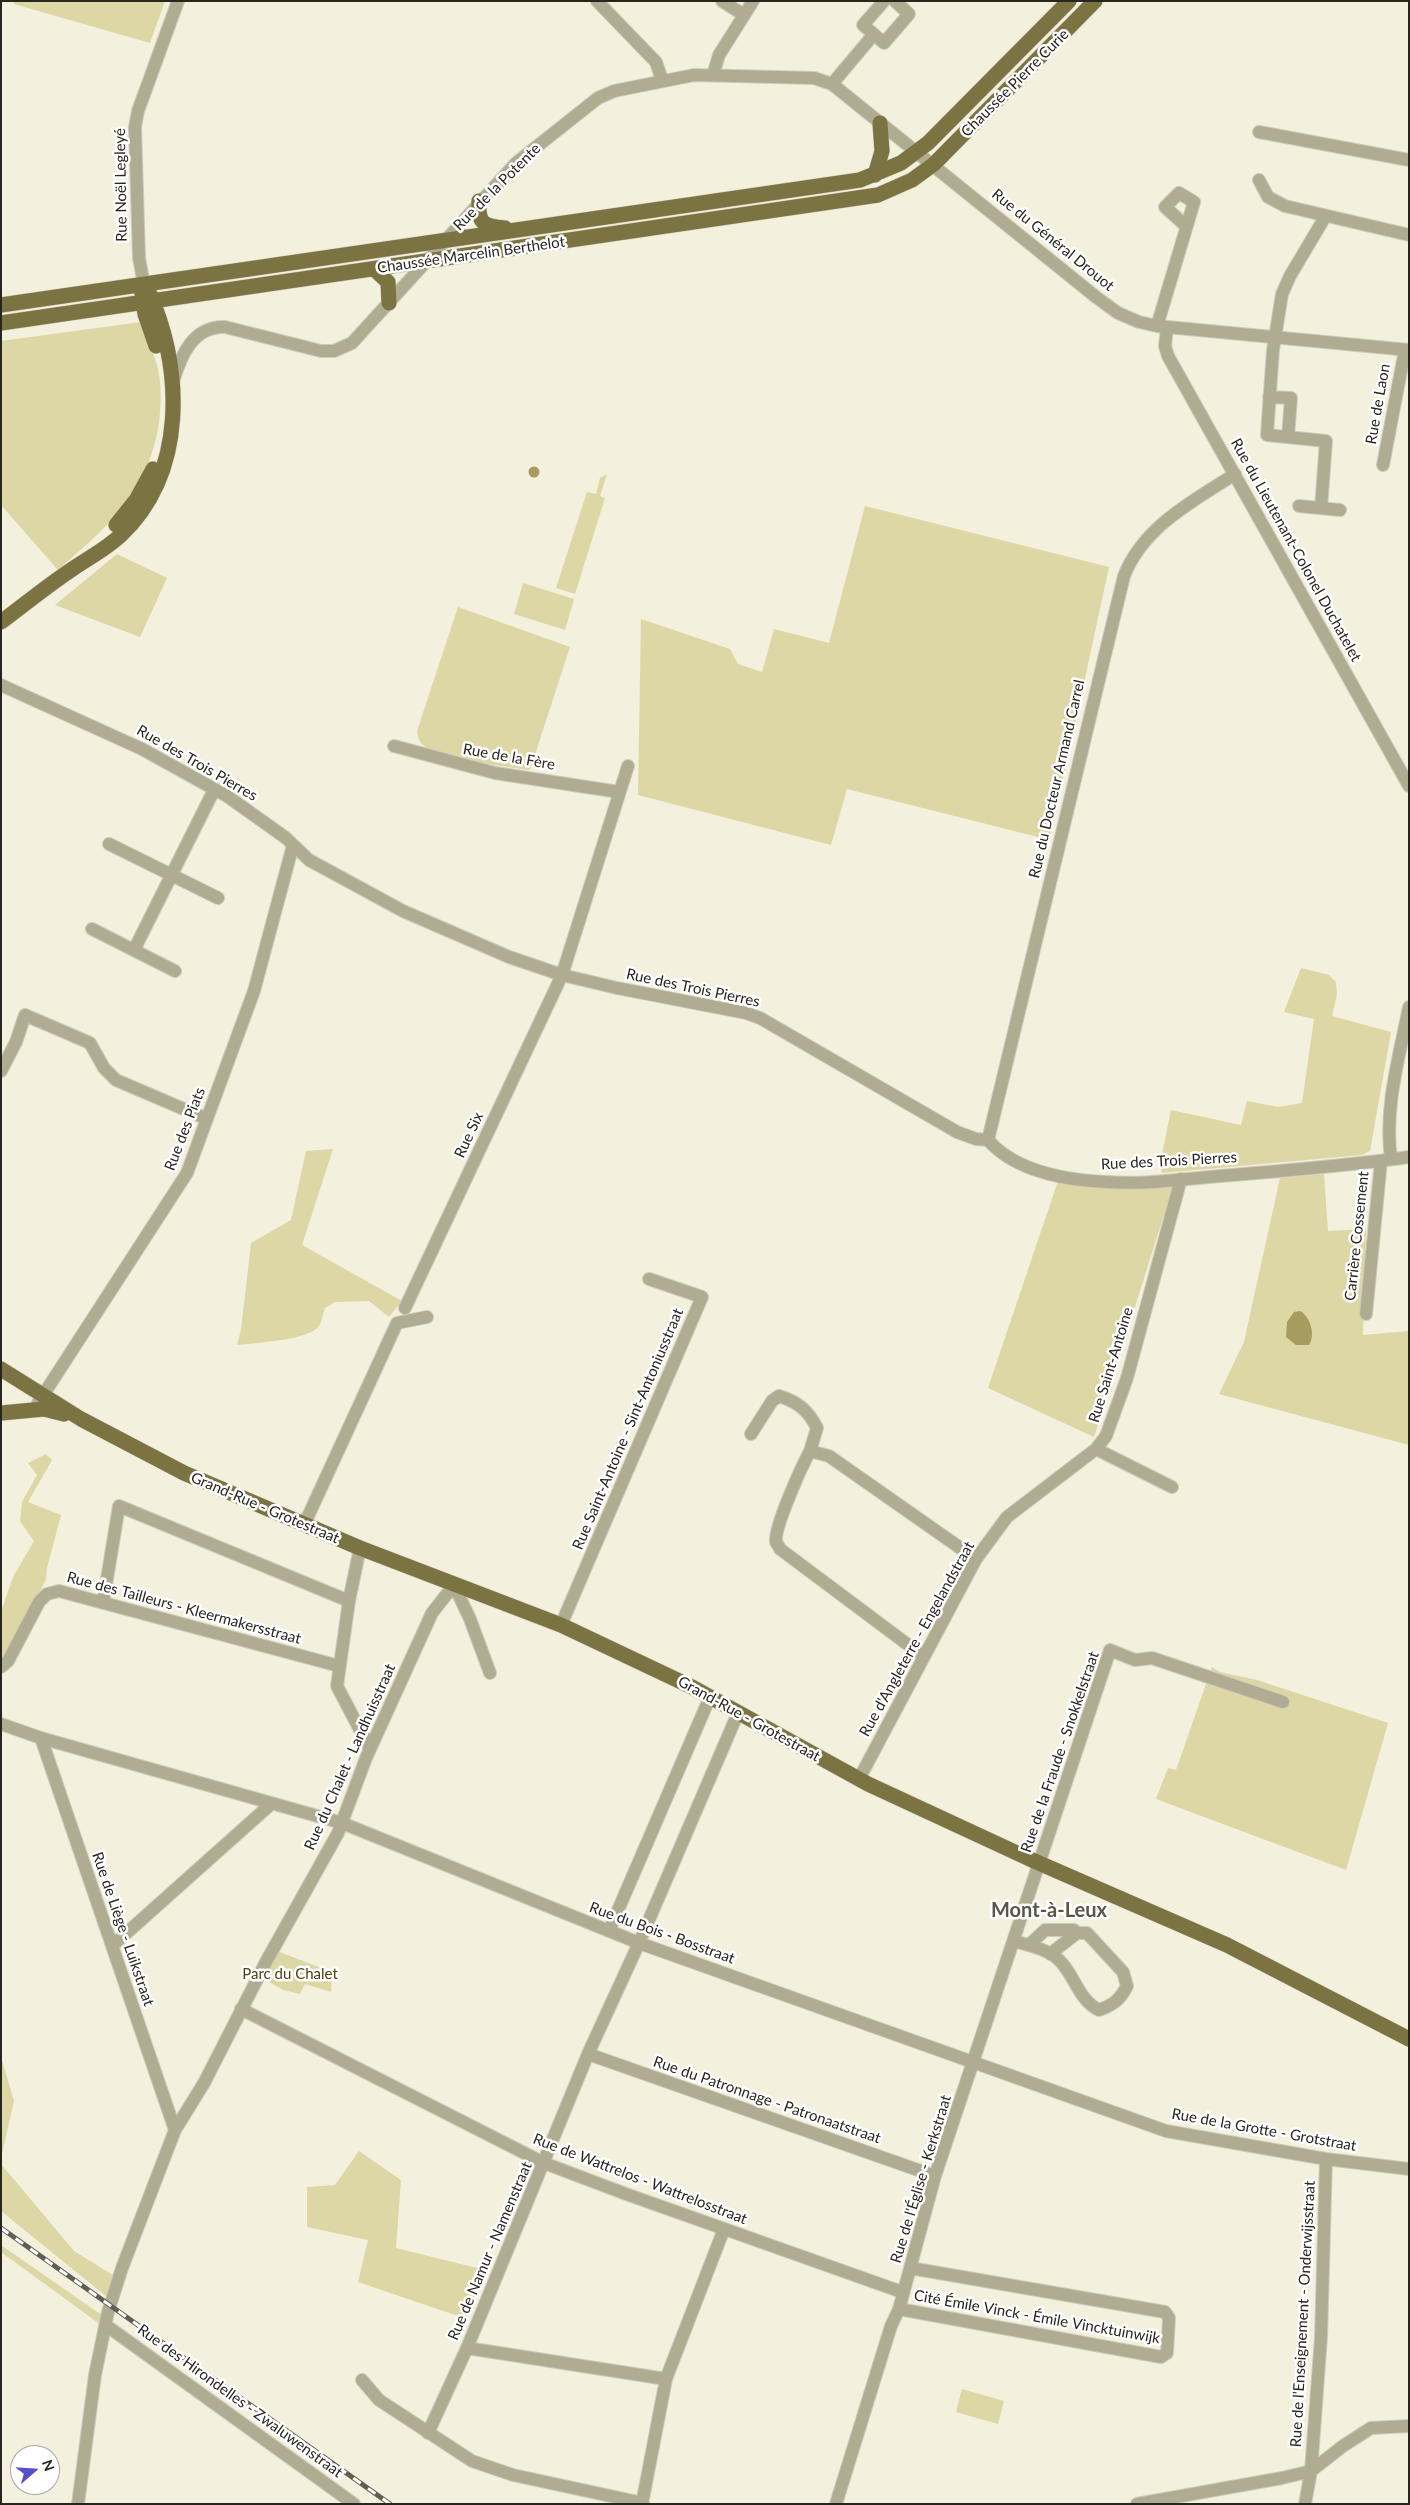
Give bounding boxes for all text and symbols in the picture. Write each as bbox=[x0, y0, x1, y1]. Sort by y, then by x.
street label: Chaussée Pierre Curie bbox=[957, 25, 1073, 141]
street label: Rue Noël Legleyé bbox=[111, 128, 131, 242]
street label: Rue de la Potente bbox=[450, 140, 544, 234]
street label: Rue du Général Drouot bbox=[988, 185, 1118, 295]
street label: Chaussée Marcelin Berthelot bbox=[376, 233, 566, 277]
street label: Rue de Laon bbox=[1362, 362, 1394, 446]
street label: Rue du Lieutenant-Colonel Duchatelet bbox=[1227, 435, 1365, 665]
street label: Rue du Docteur Armand Carrel bbox=[1025, 678, 1089, 880]
street label: Rue des Trois Pierres bbox=[134, 721, 260, 805]
street label: Rue de la Fère bbox=[462, 740, 556, 774]
street label: Rue des Trois Pierres bbox=[625, 965, 761, 1011]
street label: Rue des Piats bbox=[161, 1085, 209, 1173]
street label: Rue Six bbox=[451, 1109, 487, 1161]
street label: Rue des Trois Pierres bbox=[1101, 1148, 1237, 1174]
street label: Carrière Cossement bbox=[1341, 1170, 1373, 1302]
street label: Rue Saint-Antoine bbox=[1085, 1305, 1137, 1425]
street label: Rue Saint-Antoine - Sint-Antoniusstraat bbox=[569, 1306, 687, 1552]
street label: Grand-Rue - Grotestraat bbox=[188, 1469, 342, 1547]
street label: Rue d'Angleterre - Engelandstraat bbox=[856, 1538, 978, 1740]
street label: Rue des Tailleurs - Kleermakersstraat bbox=[65, 1568, 303, 1648]
street label: Rue de la Fraude - Snokkelstraat bbox=[1017, 1649, 1103, 1855]
street label: Rue du Chalet - Landhuisstraat bbox=[301, 1661, 399, 1853]
street label: Grand-Rue - Grotestraat bbox=[675, 1672, 823, 1766]
street label: Rue de Liège - Luikstraat bbox=[88, 1850, 158, 2008]
street label: Rue du Bois - Bosstraat bbox=[587, 1898, 737, 1968]
district label: Mont-à-Leux bbox=[991, 1899, 1107, 1923]
park label: Parc du Chalet bbox=[242, 1965, 338, 1983]
street label: Rue du Patronnage - Patronaatstraat bbox=[651, 2053, 883, 2147]
street label: Rue de l'Église - Kerkstraat bbox=[887, 2093, 955, 2265]
street label: Rue de la Grotte - Grotstraat bbox=[1170, 2105, 1358, 2155]
street label: Rue de Wattrelos - Wattrelosstraat bbox=[530, 2130, 750, 2228]
street label: Rue de Namur - Namenstraat bbox=[444, 2159, 536, 2343]
street label: Rue de l'Enseignement - Onderwijsstraat bbox=[1287, 2180, 1319, 2448]
street label: Cité Émile Vinck - Émile Vincktuinwijk bbox=[913, 2286, 1161, 2348]
street label: Rue des Hirondelles - Zwaluwenstraat bbox=[134, 2321, 346, 2481]
north arrow bbox=[10, 2445, 60, 2495]
text: N bbox=[39, 2457, 59, 2473]

